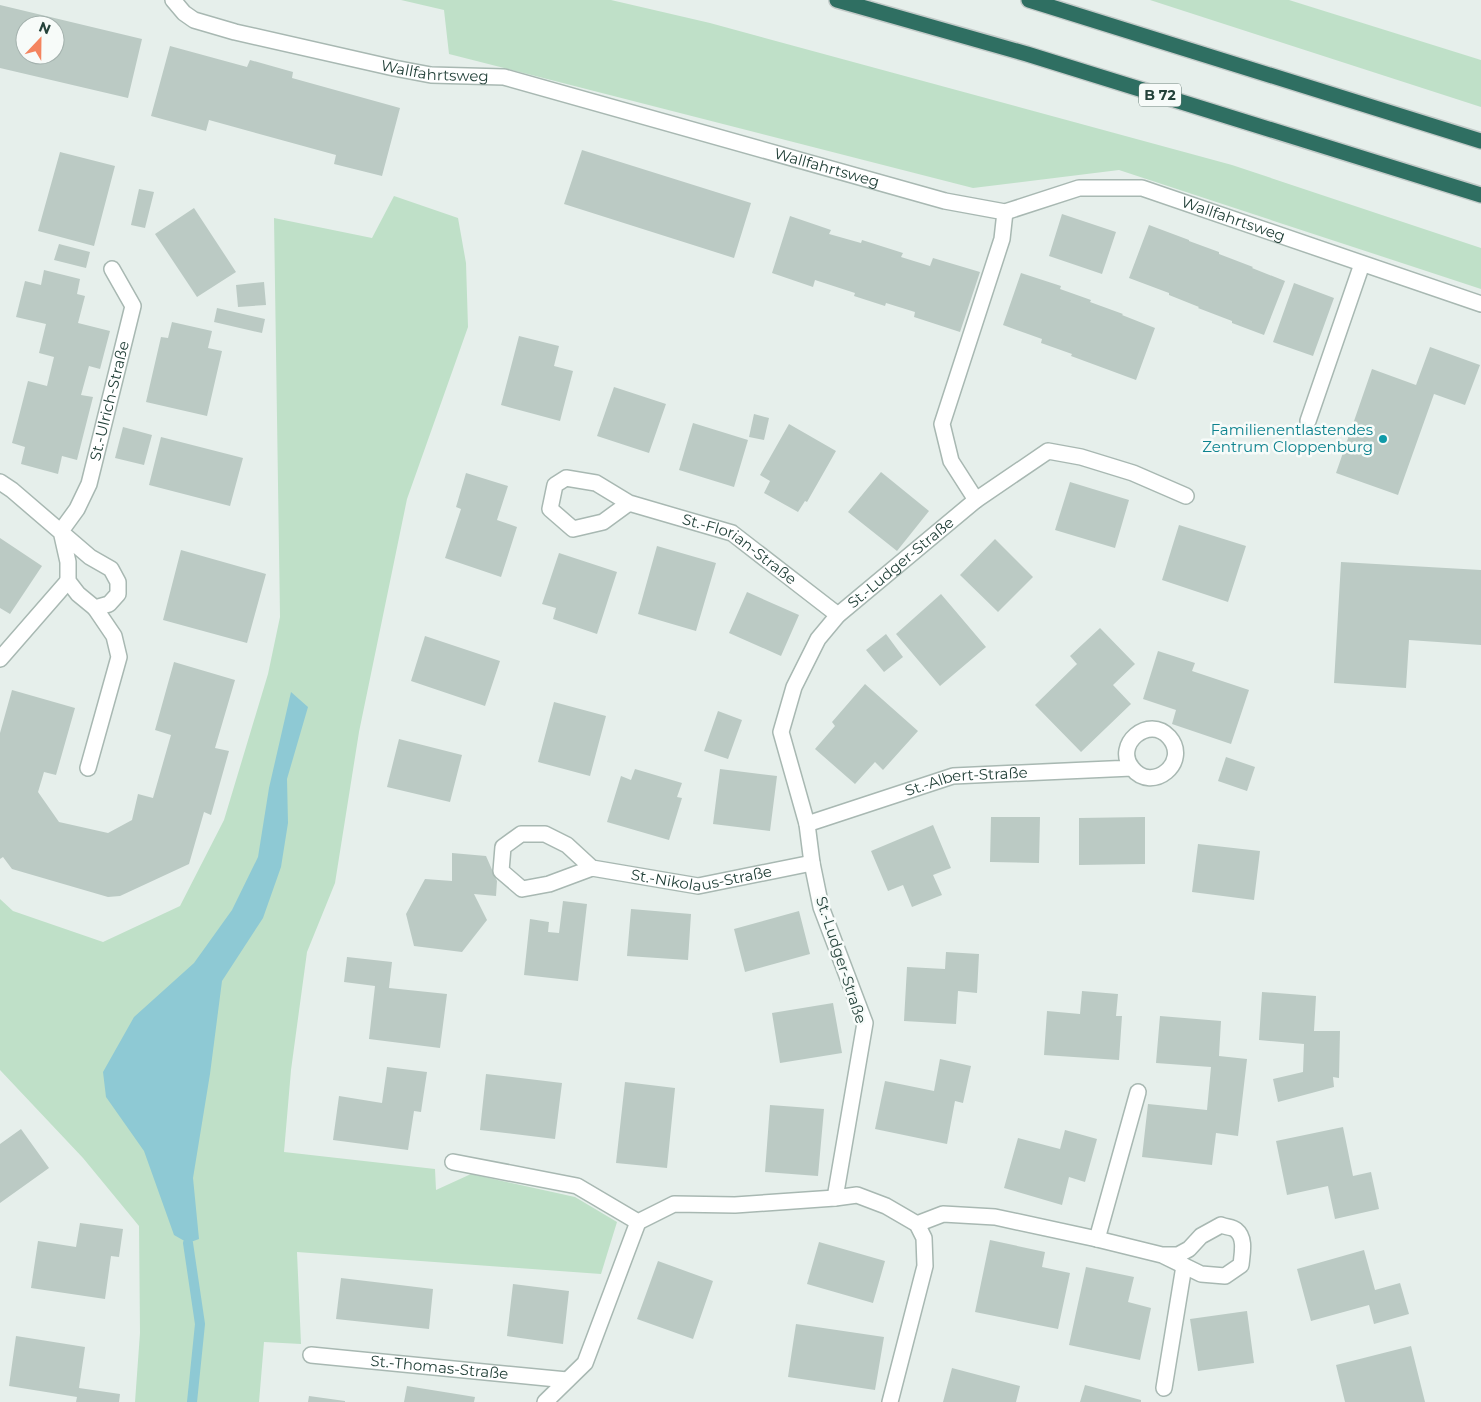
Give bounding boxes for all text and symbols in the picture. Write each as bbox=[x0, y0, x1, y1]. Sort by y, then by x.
north arrow bbox=[15, 15, 65, 65]
text: N bbox=[36, 17, 53, 38]
street label: Wallfahrtsweg bbox=[379, 55, 489, 86]
road number: B 72 bbox=[1139, 84, 1181, 106]
street label: Wallfahrtsweg bbox=[772, 143, 882, 191]
street label: Wallfahrtsweg bbox=[1179, 192, 1288, 245]
street label: St.-Ulrich-Straße bbox=[85, 339, 133, 463]
place label: Familienentlastendes Zentrum Cloppenburg bbox=[1202, 420, 1373, 456]
marker: Familienentlastendes Zentrum Cloppenburg bbox=[1377, 433, 1389, 445]
street label: St.-Florian-Straße bbox=[680, 509, 800, 588]
street label: St.-Ludger-Straße bbox=[843, 513, 957, 612]
street label: St.-Albert-Straße bbox=[902, 763, 1028, 800]
street label: St.-Nikolaus-Straße bbox=[630, 861, 773, 895]
street label: St.-Ludger-Straße bbox=[812, 894, 871, 1026]
street label: St.-Thomas-Straße bbox=[370, 1351, 509, 1383]

